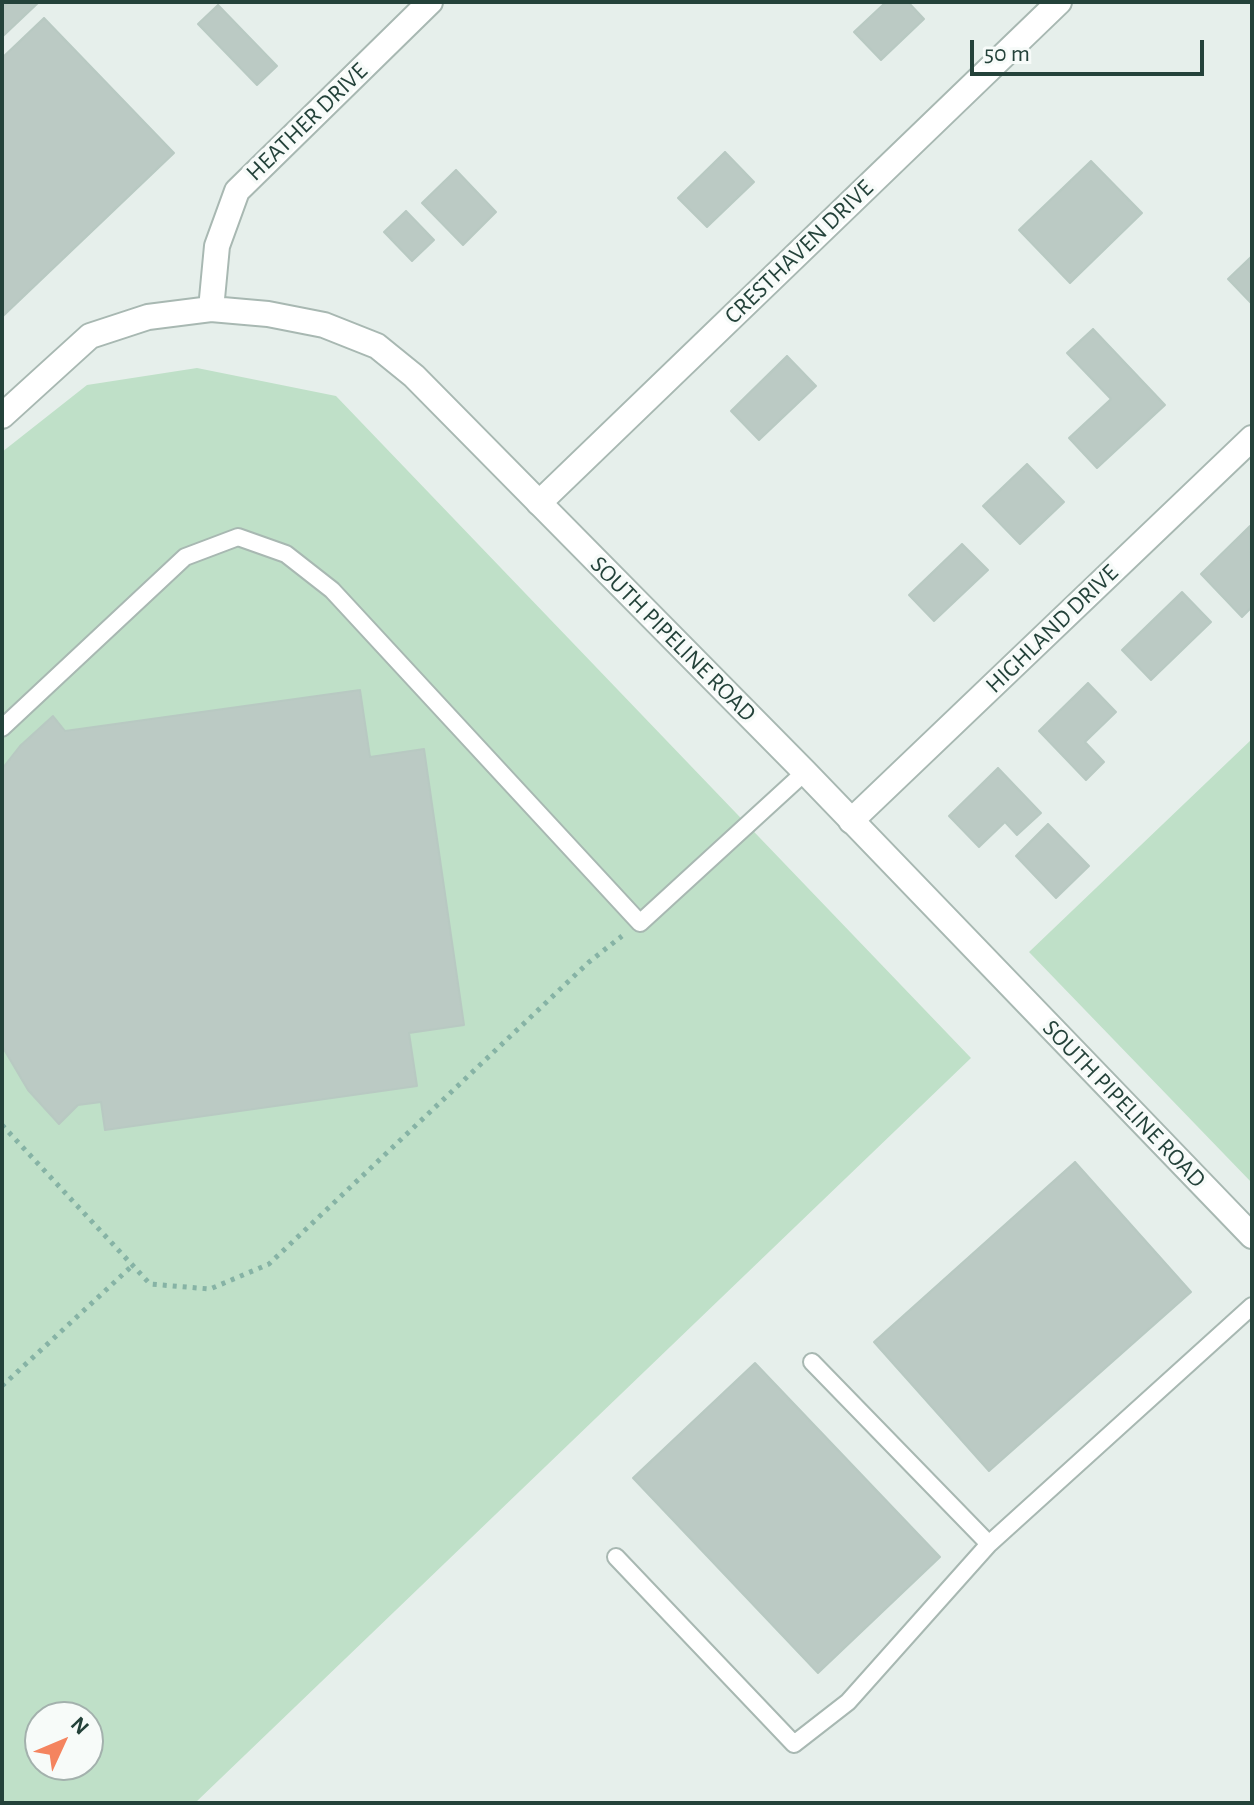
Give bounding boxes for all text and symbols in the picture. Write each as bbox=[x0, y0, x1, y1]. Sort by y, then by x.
scale bar bbox=[974, 24, 1208, 74]
text: 50 m bbox=[984, 42, 1030, 66]
street label: HEATHER DRIVE bbox=[240, 57, 374, 187]
street label: CRESTHAVEN DRIVE bbox=[719, 174, 879, 330]
street label: SOUTH PIPELINE ROAD bbox=[584, 550, 762, 728]
street label: HIGHLAND DRIVE bbox=[980, 559, 1124, 699]
street label: SOUTH PIPELINE ROAD bbox=[1036, 1014, 1212, 1194]
north arrow bbox=[24, 1701, 104, 1781]
text: N bbox=[67, 1713, 93, 1739]

